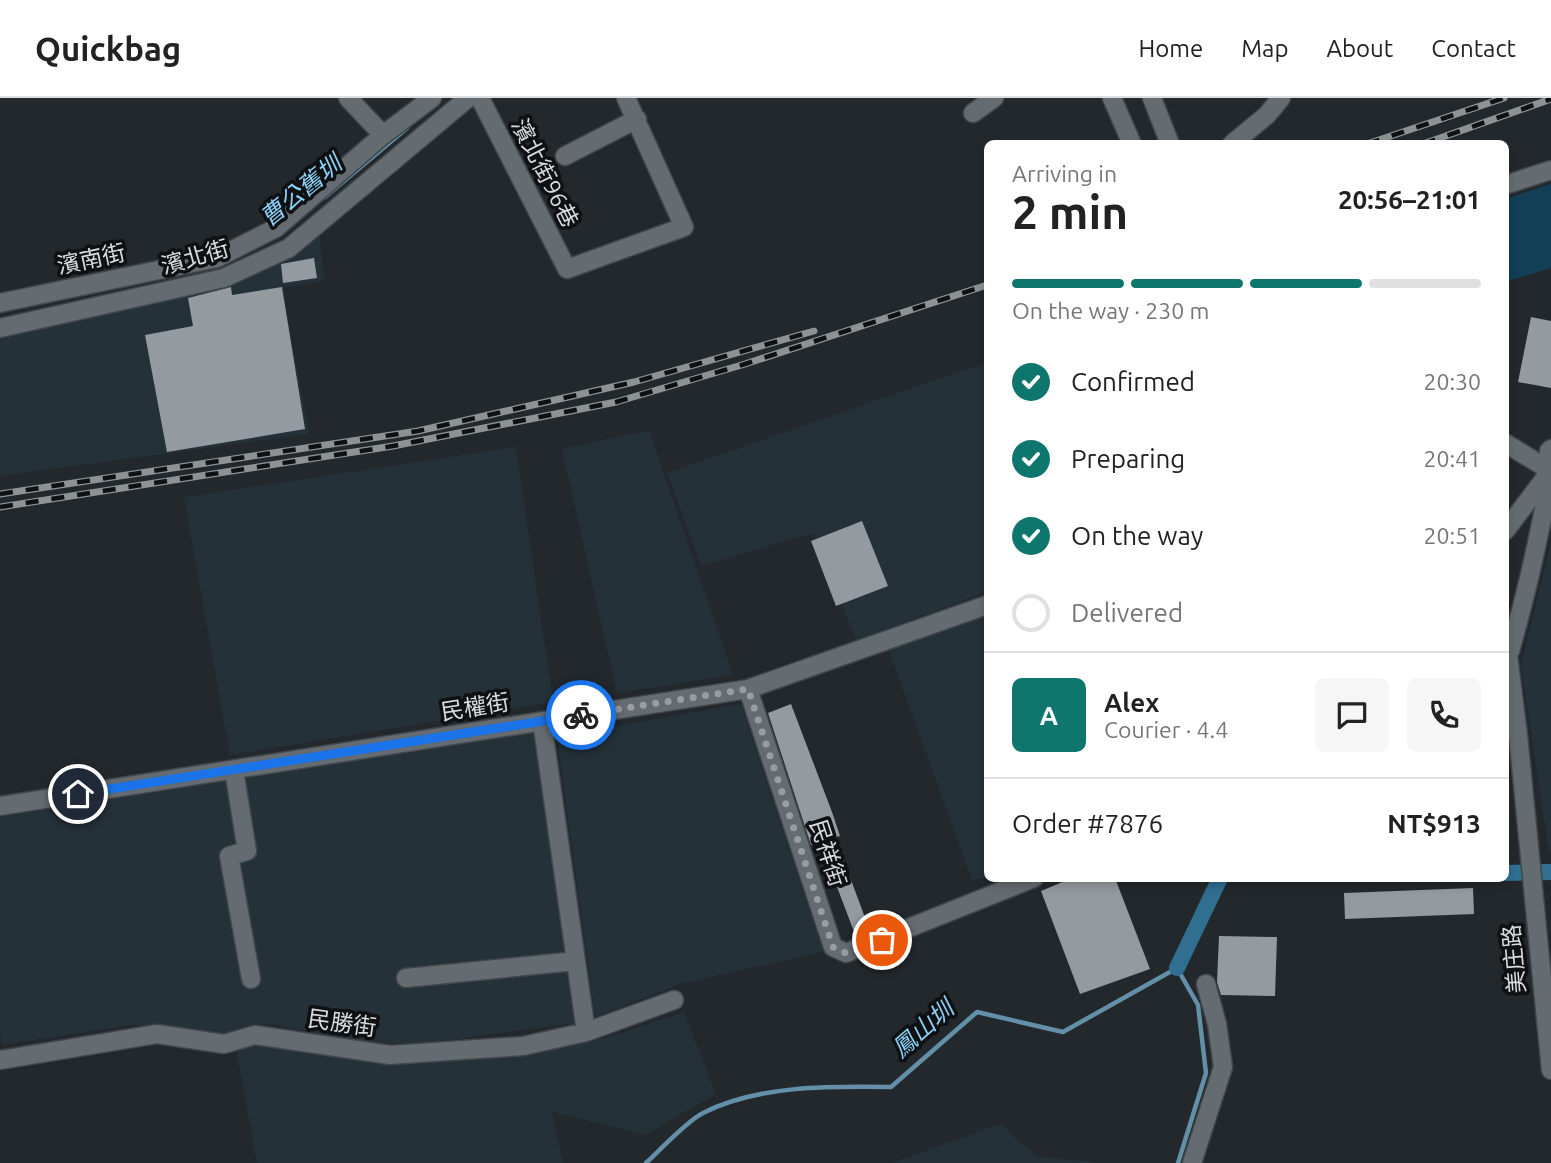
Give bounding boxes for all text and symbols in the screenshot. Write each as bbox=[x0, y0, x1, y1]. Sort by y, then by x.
text: Quickbag bbox=[35, 30, 181, 67]
text: Home bbox=[1138, 35, 1203, 62]
text: Map bbox=[1241, 35, 1288, 62]
text: About bbox=[1326, 35, 1393, 62]
text: Contact bbox=[1431, 35, 1516, 62]
street label: 濱北街96巷 bbox=[508, 115, 583, 231]
water label: 曹公舊圳 bbox=[255, 148, 349, 231]
text: Arriving in bbox=[1012, 161, 1117, 186]
text: 20:56–21:01 bbox=[1338, 185, 1481, 214]
text: 2 min bbox=[1012, 186, 1128, 238]
street label: 濱北街 bbox=[158, 235, 231, 278]
street label: 濱南街 bbox=[55, 239, 127, 278]
text: On the way · 230 m bbox=[1012, 298, 1209, 323]
icon: check bbox=[1012, 363, 1050, 401]
text: Confirmed bbox=[1071, 367, 1195, 396]
text: 20:30 bbox=[1423, 369, 1481, 394]
icon: check bbox=[1012, 440, 1050, 478]
text: Preparing bbox=[1071, 444, 1185, 473]
text: 20:41 bbox=[1423, 446, 1481, 471]
icon: check bbox=[1012, 517, 1050, 555]
text: On the way bbox=[1071, 521, 1203, 550]
text: 20:51 bbox=[1423, 523, 1481, 548]
text: Delivered bbox=[1071, 598, 1183, 627]
button: chat bbox=[1315, 678, 1389, 752]
button: phone bbox=[1407, 678, 1481, 752]
courier bbox=[546, 680, 616, 750]
text: Alex bbox=[1104, 688, 1159, 717]
street label: 民權街 bbox=[439, 689, 511, 724]
icon: bike bbox=[562, 696, 600, 734]
text: A bbox=[1040, 701, 1058, 730]
text: Courier · 4.4 bbox=[1104, 717, 1228, 742]
pin bbox=[48, 764, 108, 824]
icon: home bbox=[59, 775, 97, 813]
text: Order #7876 bbox=[1012, 809, 1163, 838]
text: NT$913 bbox=[1387, 809, 1481, 838]
street label: 民祥街 bbox=[806, 816, 851, 890]
pin bbox=[852, 910, 912, 970]
icon: bag bbox=[863, 921, 901, 959]
street label: 美庄路 bbox=[1498, 924, 1529, 995]
water label: 鳳山圳 bbox=[887, 993, 961, 1062]
street label: 民勝街 bbox=[306, 1005, 378, 1040]

